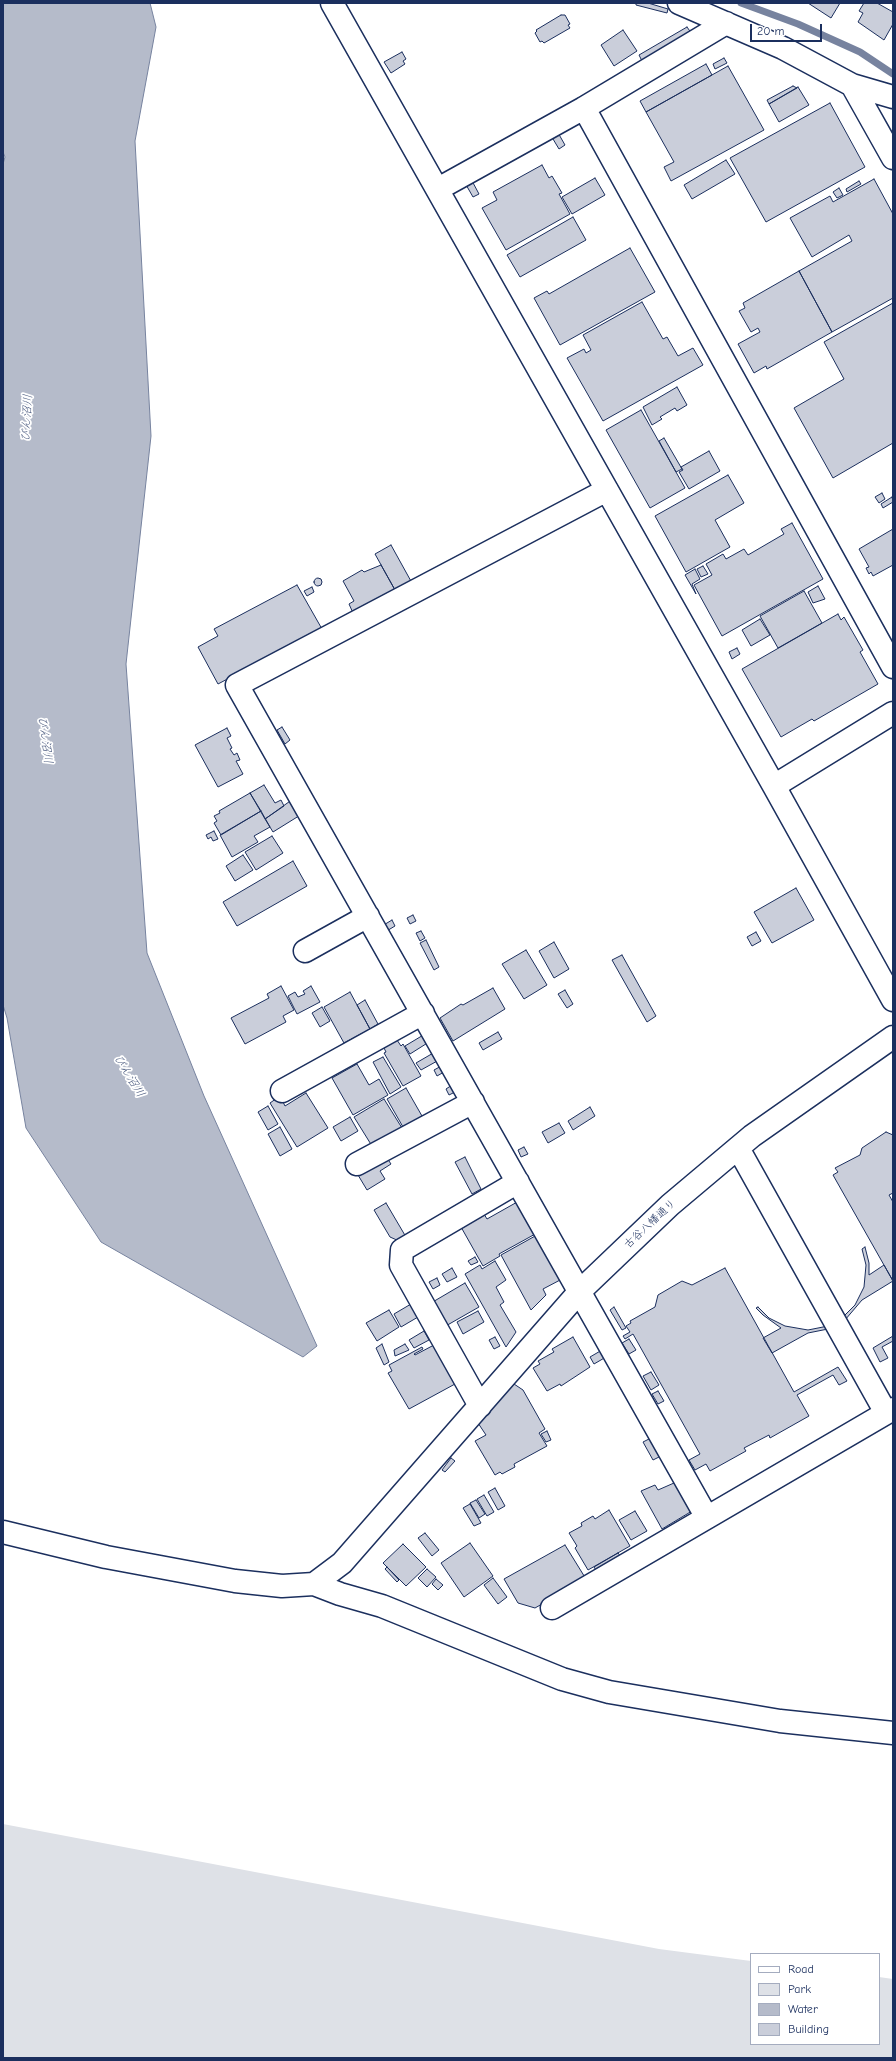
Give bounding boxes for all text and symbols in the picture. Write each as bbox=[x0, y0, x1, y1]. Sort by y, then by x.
scale bar bbox=[752, 16, 824, 42]
text: 20 m bbox=[757, 24, 785, 38]
water label: びん沼川 bbox=[19, 394, 35, 442]
water label: びん沼川 bbox=[35, 715, 55, 765]
water label: びん沼川 bbox=[110, 1052, 148, 1100]
street label: 古谷八幡通り bbox=[621, 1197, 679, 1251]
legend bbox=[750, 1953, 880, 2045]
text: Road bbox=[788, 1962, 814, 1976]
text: Park bbox=[788, 1982, 811, 1996]
text: Water bbox=[788, 2002, 818, 2016]
text: Building bbox=[788, 2022, 829, 2036]

